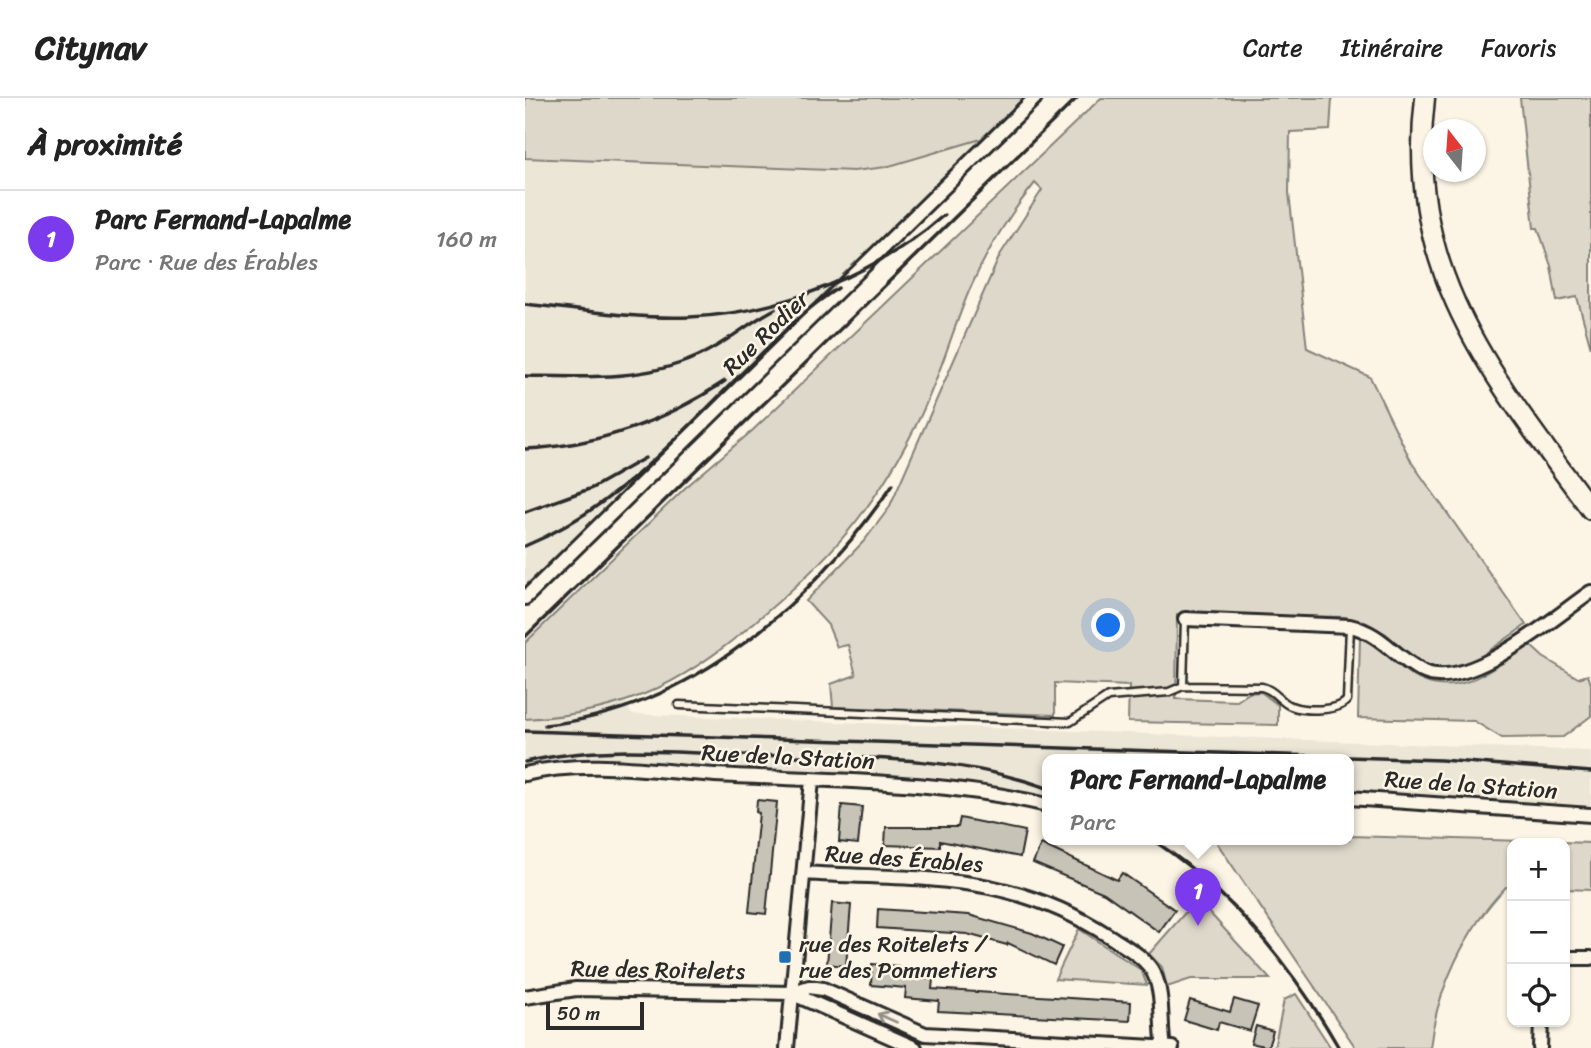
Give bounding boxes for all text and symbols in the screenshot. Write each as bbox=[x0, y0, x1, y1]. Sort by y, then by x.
text: Citynav bbox=[35, 19, 146, 77]
text: Carte bbox=[1243, 27, 1303, 69]
text: Itinéraire bbox=[1341, 27, 1443, 69]
text: Favoris bbox=[1481, 27, 1556, 69]
text: À proximité bbox=[28, 117, 182, 171]
north arrow bbox=[1423, 119, 1486, 182]
text: Parc Fernand-Lapalme bbox=[95, 196, 351, 242]
text: 1 bbox=[46, 219, 56, 260]
text: 160 m bbox=[436, 219, 497, 260]
text: Parc · Rue des Érables bbox=[95, 242, 318, 283]
street label: Rue Rodier bbox=[712, 279, 821, 386]
your location bbox=[1091, 608, 1125, 642]
street label: Rue de la Station bbox=[700, 732, 876, 782]
popup bbox=[1042, 754, 1354, 845]
text: Parc Fernand-Lapalme bbox=[1070, 756, 1326, 802]
street label: Rue de la Station bbox=[1383, 759, 1559, 811]
text: Parc bbox=[1070, 802, 1116, 843]
street label: Rue des Érables bbox=[824, 833, 985, 885]
map controls bbox=[1507, 838, 1570, 1027]
button: + bbox=[1507, 838, 1570, 901]
pin: 1 bbox=[1175, 868, 1221, 926]
button: − bbox=[1507, 901, 1570, 964]
place label: rue des Roitelets / rue des Pommetiers bbox=[799, 924, 998, 991]
street label: Rue des Roitelets bbox=[571, 948, 746, 992]
marker: rue des Roitelets / rue des Pommetiers bbox=[777, 949, 793, 965]
button: locate bbox=[1507, 964, 1570, 1027]
text: 50 m bbox=[557, 997, 600, 1030]
scale bar bbox=[546, 999, 644, 1031]
one-way arrow bbox=[877, 1011, 898, 1024]

